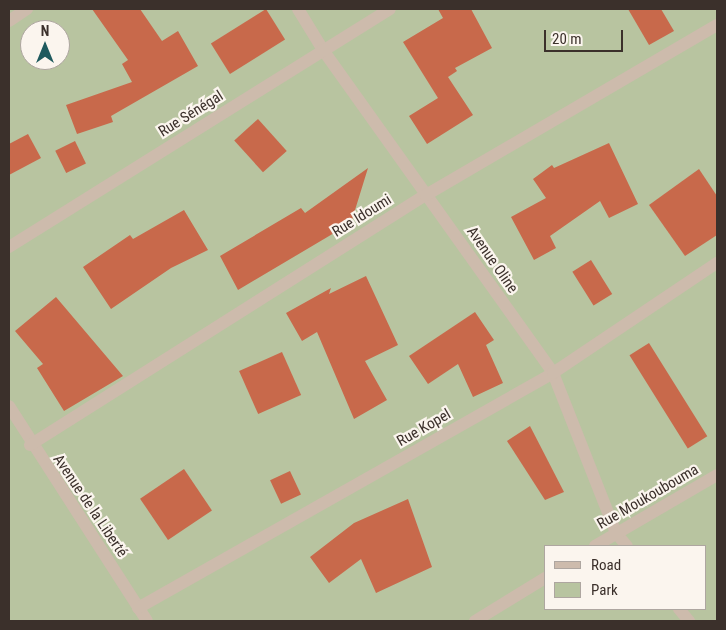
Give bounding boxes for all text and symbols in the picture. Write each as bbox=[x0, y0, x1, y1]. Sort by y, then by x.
north arrow bbox=[20, 20, 70, 70]
scale bar bbox=[546, 20, 625, 52]
text: N bbox=[41, 23, 49, 39]
text: 20 m bbox=[552, 30, 582, 48]
street label: Rue Sénégal bbox=[155, 87, 227, 141]
street label: Rue Idoumi bbox=[329, 191, 395, 241]
street label: Avenue Oline bbox=[463, 223, 521, 297]
street label: Rue Kopel bbox=[394, 405, 454, 451]
street label: Avenue de la Liberté bbox=[49, 451, 131, 561]
street label: Rue Moukoubouma bbox=[594, 461, 702, 533]
legend bbox=[544, 545, 706, 610]
text: Road bbox=[591, 556, 621, 574]
text: Park bbox=[591, 581, 618, 599]

